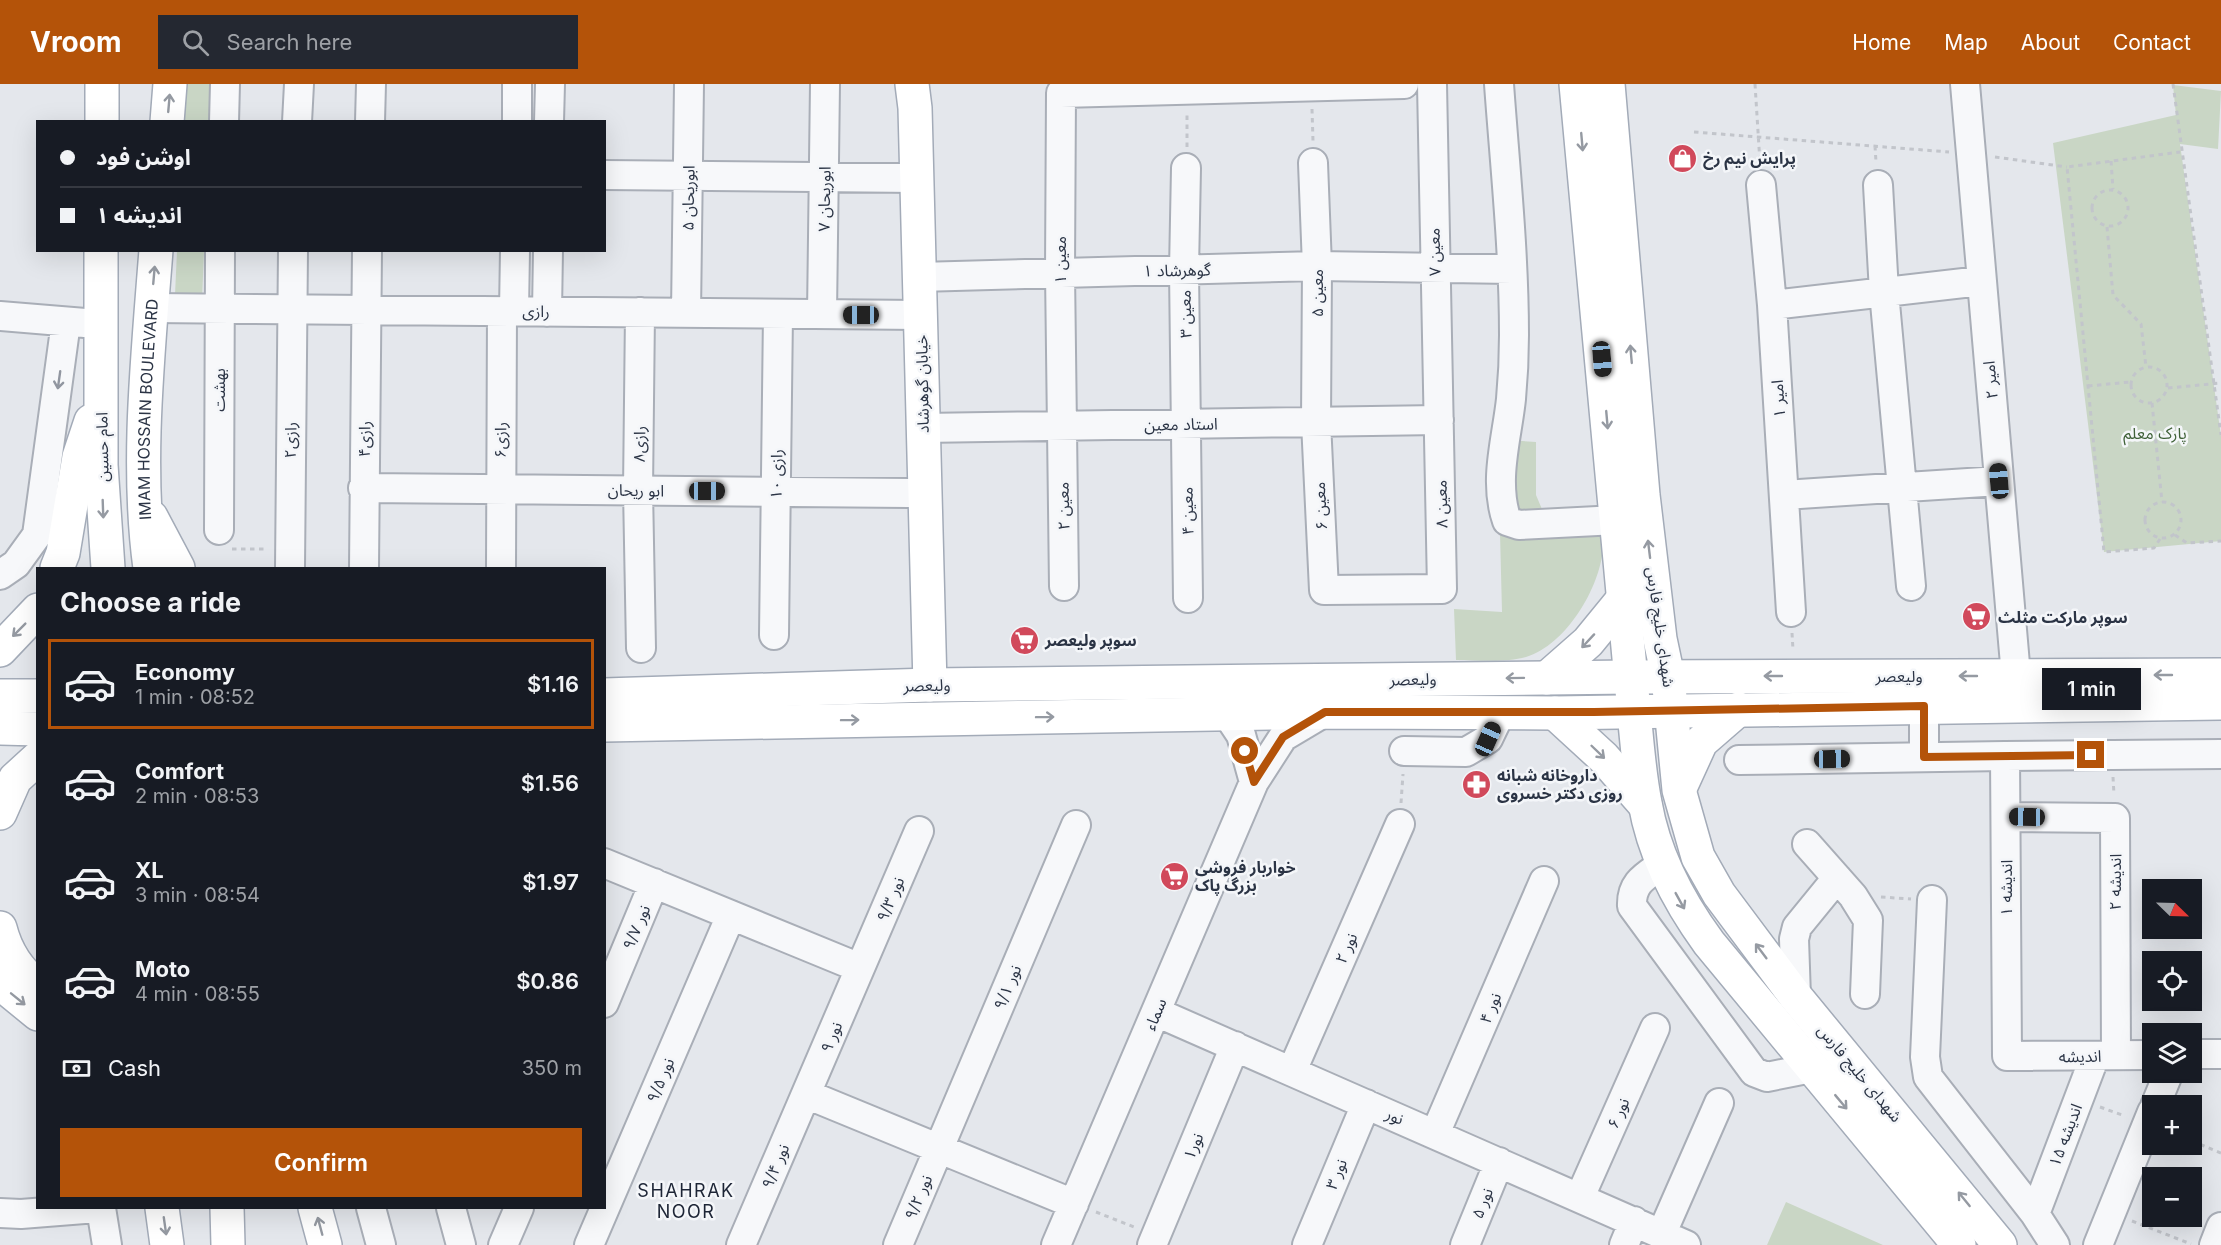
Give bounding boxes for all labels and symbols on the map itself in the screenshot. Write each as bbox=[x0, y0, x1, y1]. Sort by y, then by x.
one-way arrow bbox=[164, 93, 175, 113]
one-way arrow bbox=[1577, 132, 1588, 152]
shop icon: پرایش نیم رخ bbox=[1666, 142, 1698, 174]
place label: پرایش نیم رخ bbox=[1703, 148, 1796, 171]
street label: ابوریحان ۵ bbox=[677, 165, 699, 231]
street label: ابوریحان ۷ bbox=[813, 166, 835, 232]
street label: معین ۷ bbox=[1424, 228, 1444, 276]
street label: معین ۱ bbox=[1050, 236, 1070, 284]
street label: گوهرشاد ۱ bbox=[1143, 259, 1211, 281]
one-way arrow bbox=[149, 266, 160, 286]
street label: معین ۵ bbox=[1307, 269, 1327, 317]
street label: معین ۳ bbox=[1175, 290, 1195, 338]
street label: IMAM HOSSAIN BOULEVARD bbox=[134, 298, 162, 521]
street label: رازی bbox=[522, 301, 550, 321]
car bbox=[843, 306, 879, 324]
street label: خیابان گوهرشاد bbox=[911, 335, 933, 433]
car bbox=[1591, 340, 1613, 378]
one-way arrow bbox=[1625, 345, 1636, 365]
street label: امیر ۲ bbox=[1978, 360, 2002, 400]
street label: بهشت bbox=[209, 368, 229, 412]
one-way arrow bbox=[53, 369, 64, 389]
street label: امیر ۱ bbox=[1767, 379, 1789, 419]
one-way arrow bbox=[1602, 410, 1613, 430]
street label: امام حسین bbox=[91, 412, 116, 482]
street label: استاد معین bbox=[1144, 413, 1218, 435]
street label: رازی۴ bbox=[354, 421, 374, 457]
street label: رازی۲ bbox=[280, 422, 300, 458]
street label: رازی۶ bbox=[490, 422, 510, 458]
park label: پارک معلم bbox=[2123, 423, 2187, 446]
street label: رازی۸ bbox=[629, 426, 649, 462]
street label: رازی ۱۰ bbox=[766, 449, 786, 499]
car bbox=[1988, 462, 2010, 500]
street label: ابو ریحان bbox=[608, 480, 664, 500]
street label: معین ۸ bbox=[1431, 480, 1451, 528]
street label: معین ۶ bbox=[1309, 481, 1331, 531]
car bbox=[689, 482, 725, 500]
street label: معین ۲ bbox=[1053, 482, 1073, 530]
street label: معین ۴ bbox=[1177, 487, 1197, 535]
one-way arrow bbox=[98, 499, 109, 519]
one-way arrow bbox=[1644, 539, 1655, 559]
street label: شهدای خلیج فارس bbox=[1640, 566, 1679, 689]
supermarket icon: سوپر مارکت مثلث bbox=[1961, 601, 1993, 633]
place label: سوپر مارکت مثلث bbox=[1998, 607, 2128, 628]
one-way arrow bbox=[12, 623, 27, 638]
supermarket icon: سوپر ولیعصر bbox=[1008, 624, 1040, 656]
place label: سوپر ولیعصر bbox=[1044, 630, 1137, 651]
one-way arrow bbox=[1581, 633, 1596, 648]
street label: ولیعصر bbox=[1874, 666, 1923, 686]
callout: 1 min bbox=[2042, 668, 2140, 710]
street label: ولیعصر bbox=[1388, 669, 1437, 689]
one-way arrow bbox=[2153, 669, 2173, 681]
one-way arrow bbox=[1763, 670, 1783, 682]
one-way arrow bbox=[1958, 670, 1978, 682]
one-way arrow bbox=[1505, 672, 1525, 684]
street label: ولیعصر bbox=[902, 675, 951, 695]
one-way arrow bbox=[1035, 711, 1055, 723]
one-way arrow bbox=[840, 714, 860, 726]
car bbox=[1472, 719, 1504, 759]
route start bbox=[1231, 737, 1258, 764]
route end bbox=[2077, 741, 2104, 768]
one-way arrow bbox=[1590, 745, 1605, 759]
car bbox=[1814, 750, 1850, 768]
place label: داروخانه شبانه روزی دکتر خسروی bbox=[1497, 765, 1623, 803]
pharmacy icon: داروخانه شبانه روزی دکتر خسروی bbox=[1460, 768, 1492, 800]
car bbox=[2009, 808, 2045, 826]
street label: اندیشه ۲ bbox=[2105, 854, 2125, 910]
place label: خواربار فروشی بزرگ پاک bbox=[1195, 857, 1296, 896]
supermarket icon: خواربار فروشی بزرگ پاک bbox=[1158, 860, 1190, 892]
street label: اندیشه ۱ bbox=[1996, 860, 2016, 916]
street label: نور ۹/۳ bbox=[872, 874, 908, 924]
north arrow bbox=[2142, 879, 2202, 939]
one-way arrow bbox=[1675, 891, 1686, 909]
street label: نور ۹/۷ bbox=[618, 902, 654, 952]
street label: نور ۲ bbox=[1330, 930, 1362, 966]
one-way arrow bbox=[1755, 943, 1767, 959]
street label: نور ۹/۱ bbox=[989, 962, 1025, 1012]
street label: نور ۴ bbox=[1475, 990, 1505, 1026]
one-way arrow bbox=[10, 993, 26, 1006]
street label: سماء bbox=[1139, 995, 1171, 1033]
street label: نور ۹ bbox=[816, 1019, 846, 1055]
street label: شهدای خلیج فارس bbox=[1811, 1020, 1907, 1128]
street label: اندیشه bbox=[2058, 1046, 2102, 1066]
street label: نور ۹/۵ bbox=[642, 1055, 678, 1105]
one-way arrow bbox=[1834, 1094, 1848, 1109]
street label: نور ۶ bbox=[1602, 1095, 1634, 1131]
street label: اندیشه ۱۵ bbox=[2044, 1101, 2086, 1169]
street label: نور bbox=[1382, 1103, 1407, 1129]
street label: نور۱ bbox=[1179, 1130, 1207, 1162]
street label: نور ۹/۴ bbox=[757, 1141, 793, 1191]
street label: نور ۳ bbox=[1321, 1156, 1351, 1192]
street label: نور ۹/۲ bbox=[900, 1172, 936, 1222]
district label: SHAHRAK NOOR bbox=[637, 1180, 735, 1222]
street label: نور ۵ bbox=[1467, 1185, 1497, 1221]
one-way arrow bbox=[1957, 1191, 1970, 1207]
one-way arrow bbox=[159, 1216, 170, 1236]
one-way arrow bbox=[314, 1217, 325, 1236]

